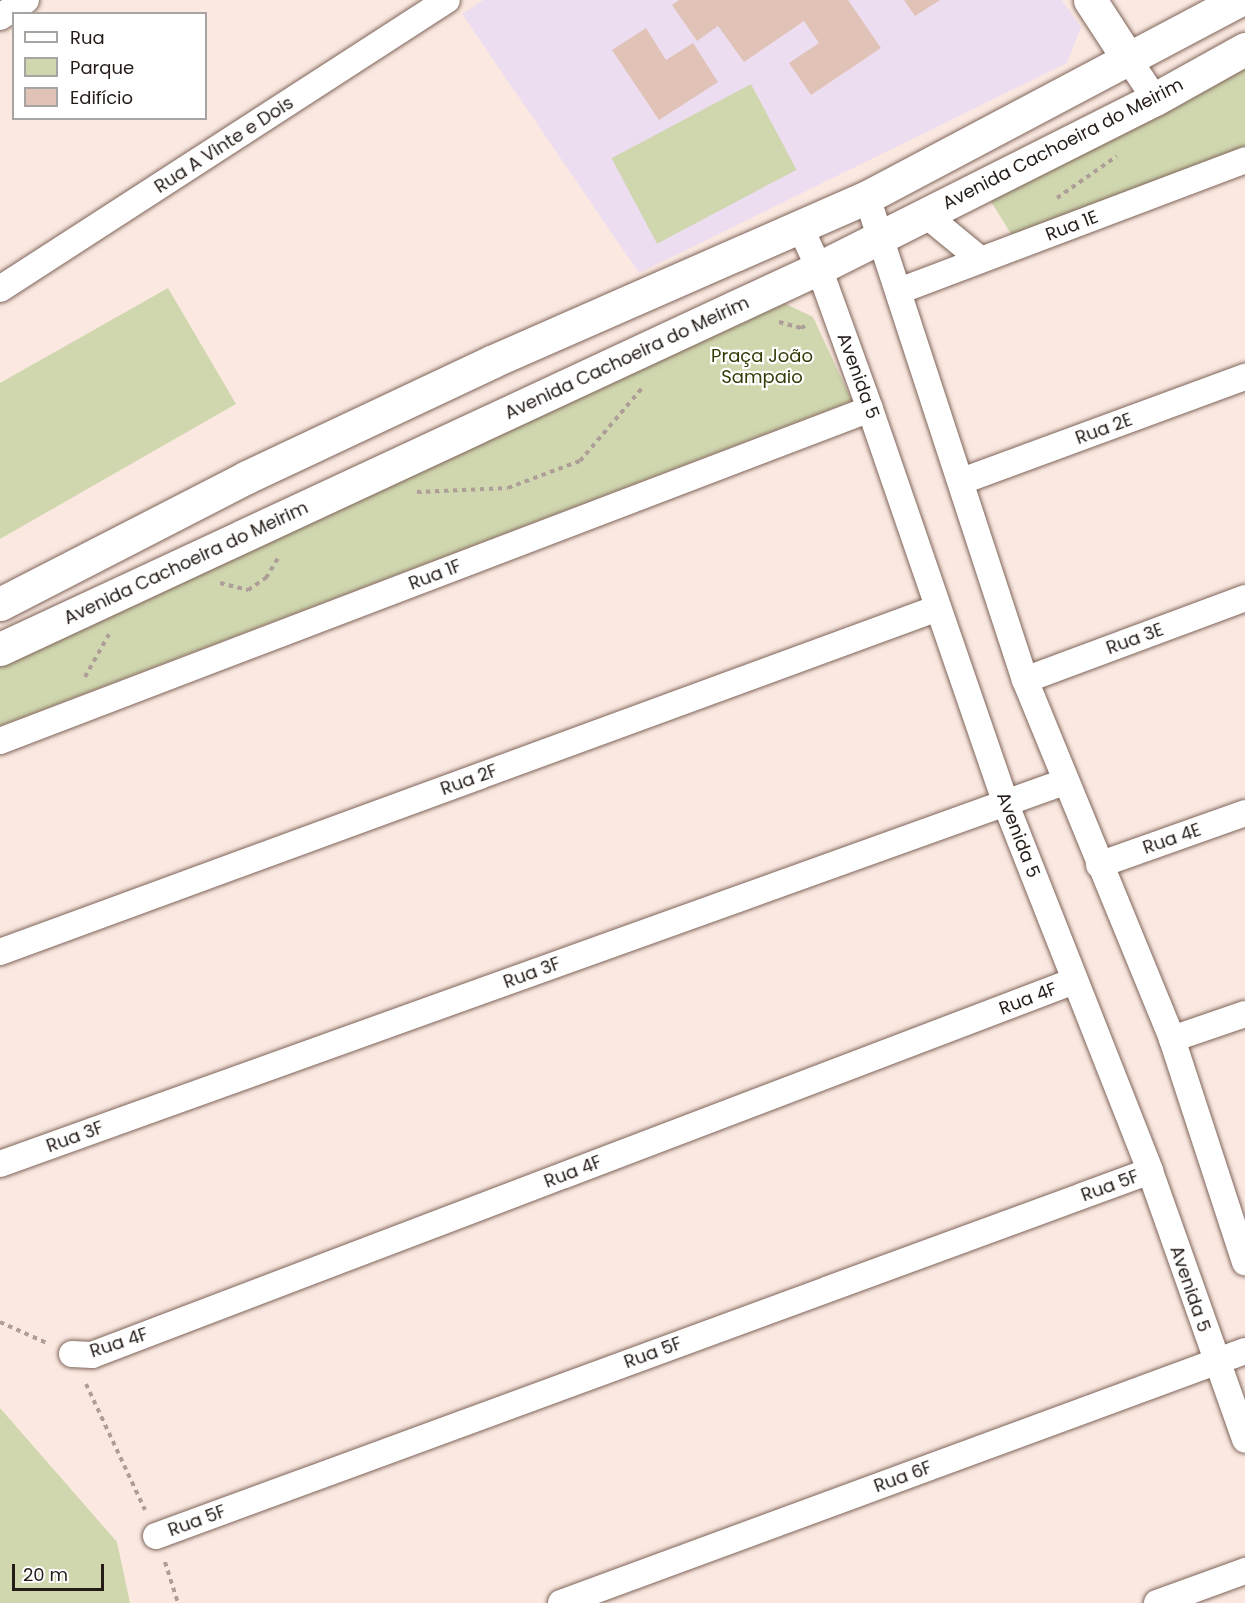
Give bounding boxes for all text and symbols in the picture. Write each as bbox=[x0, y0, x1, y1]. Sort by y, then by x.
legend bbox=[12, 12, 207, 120]
text: Rua bbox=[70, 25, 105, 50]
text: Parque bbox=[70, 55, 134, 80]
street label: Avenida Cachoeira do Meirim bbox=[939, 74, 1187, 214]
text: Edifício bbox=[70, 85, 133, 110]
street label: Rua A Vinte e Dois bbox=[151, 92, 297, 198]
street label: Rua 1E bbox=[1043, 206, 1101, 246]
street label: Avenida Cachoeira do Meirim bbox=[501, 292, 753, 424]
street label: Avenida 5 bbox=[832, 330, 884, 422]
park label: Praça João Sampaio bbox=[711, 346, 813, 388]
street label: Rua 2E bbox=[1073, 409, 1135, 449]
street label: Avenida Cachoeira do Meirim bbox=[60, 497, 312, 629]
street label: Rua 1F bbox=[406, 555, 464, 595]
street label: Rua 3E bbox=[1103, 619, 1167, 659]
street label: Rua 2F bbox=[438, 760, 500, 800]
street label: Avenida 5 bbox=[992, 789, 1044, 881]
street label: Rua 4E bbox=[1140, 819, 1204, 859]
street label: Rua 3F bbox=[501, 953, 563, 993]
street label: Rua 4F bbox=[996, 978, 1060, 1020]
street label: Rua 3F bbox=[44, 1117, 106, 1157]
street label: Rua 4F bbox=[541, 1151, 605, 1193]
street label: Rua 5F bbox=[1078, 1166, 1142, 1206]
street label: Avenida 5 bbox=[1165, 1243, 1215, 1335]
street label: Rua 4F bbox=[87, 1323, 151, 1363]
street label: Rua 5F bbox=[621, 1333, 685, 1373]
street label: Rua 6F bbox=[871, 1457, 935, 1497]
street label: Rua 5F bbox=[165, 1501, 229, 1541]
scale bar bbox=[15, 1552, 106, 1590]
text: 20 m bbox=[23, 1562, 68, 1587]

